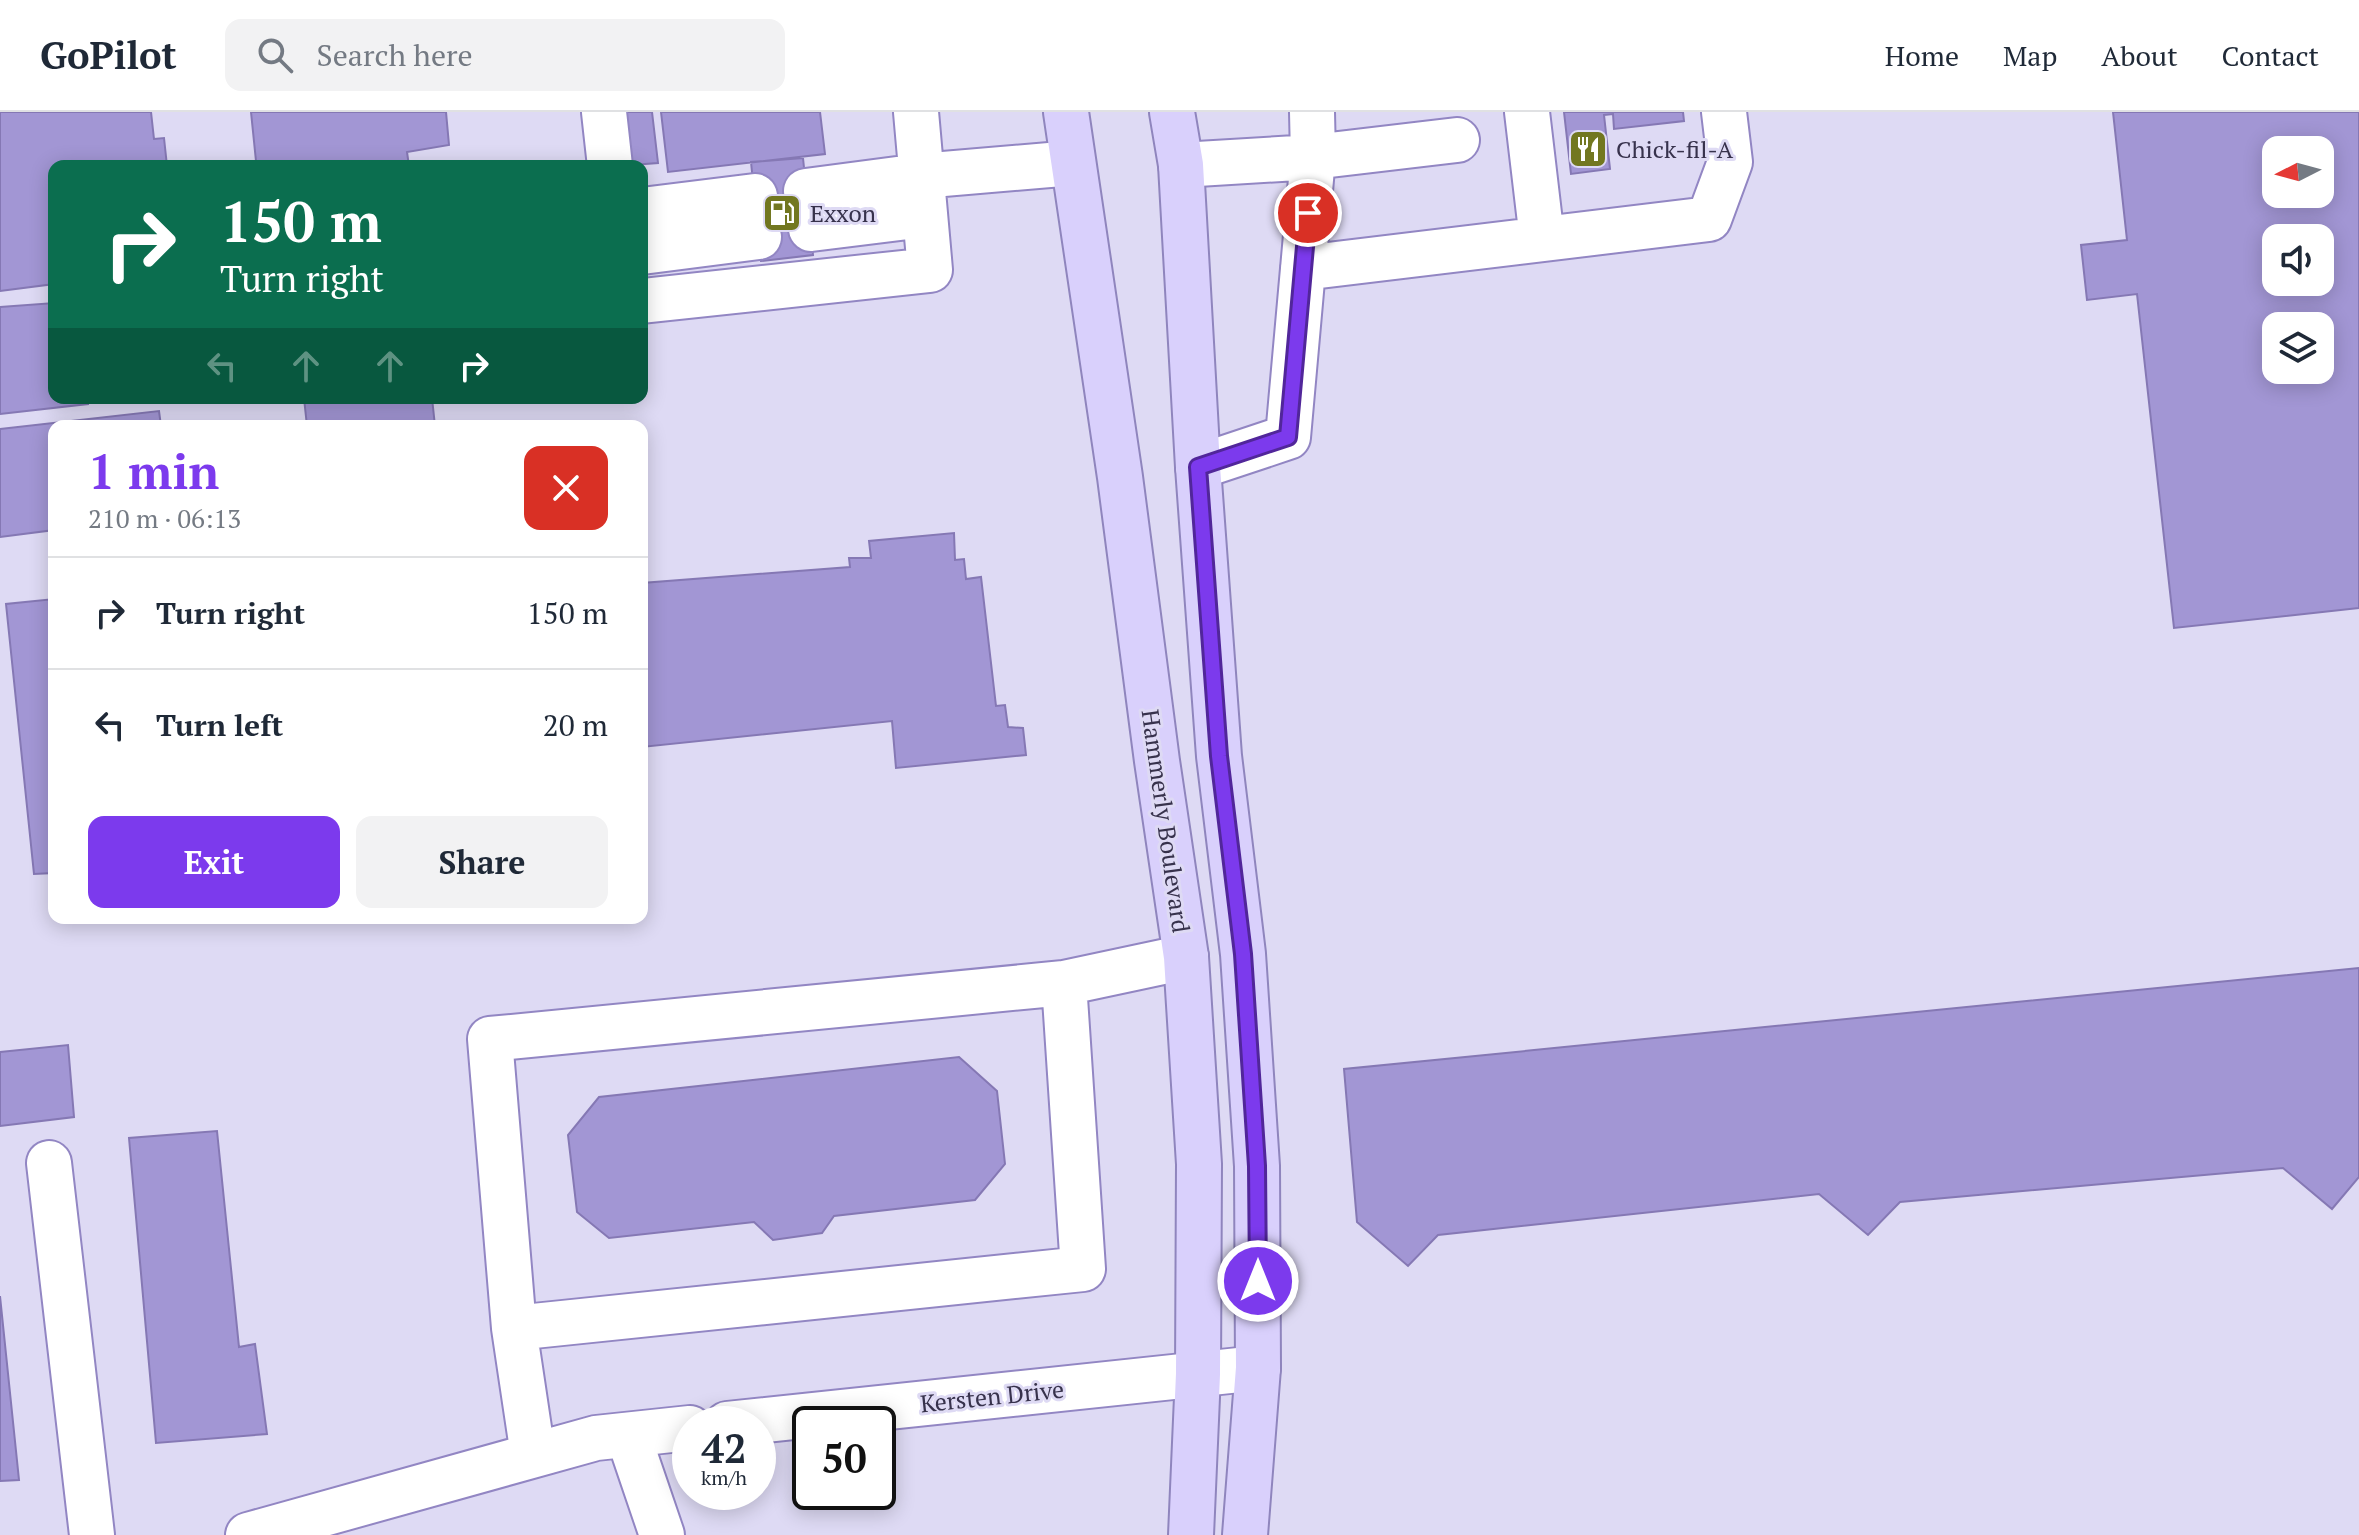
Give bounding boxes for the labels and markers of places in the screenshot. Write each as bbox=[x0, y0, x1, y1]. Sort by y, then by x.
restaurant icon: Chick-fil-A bbox=[1567, 128, 1609, 170]
place label: Chick-fil-A bbox=[1616, 133, 1734, 165]
pin bbox=[1274, 179, 1342, 247]
fuel station icon: Exxon bbox=[761, 192, 803, 234]
place label: Exxon bbox=[810, 197, 876, 229]

